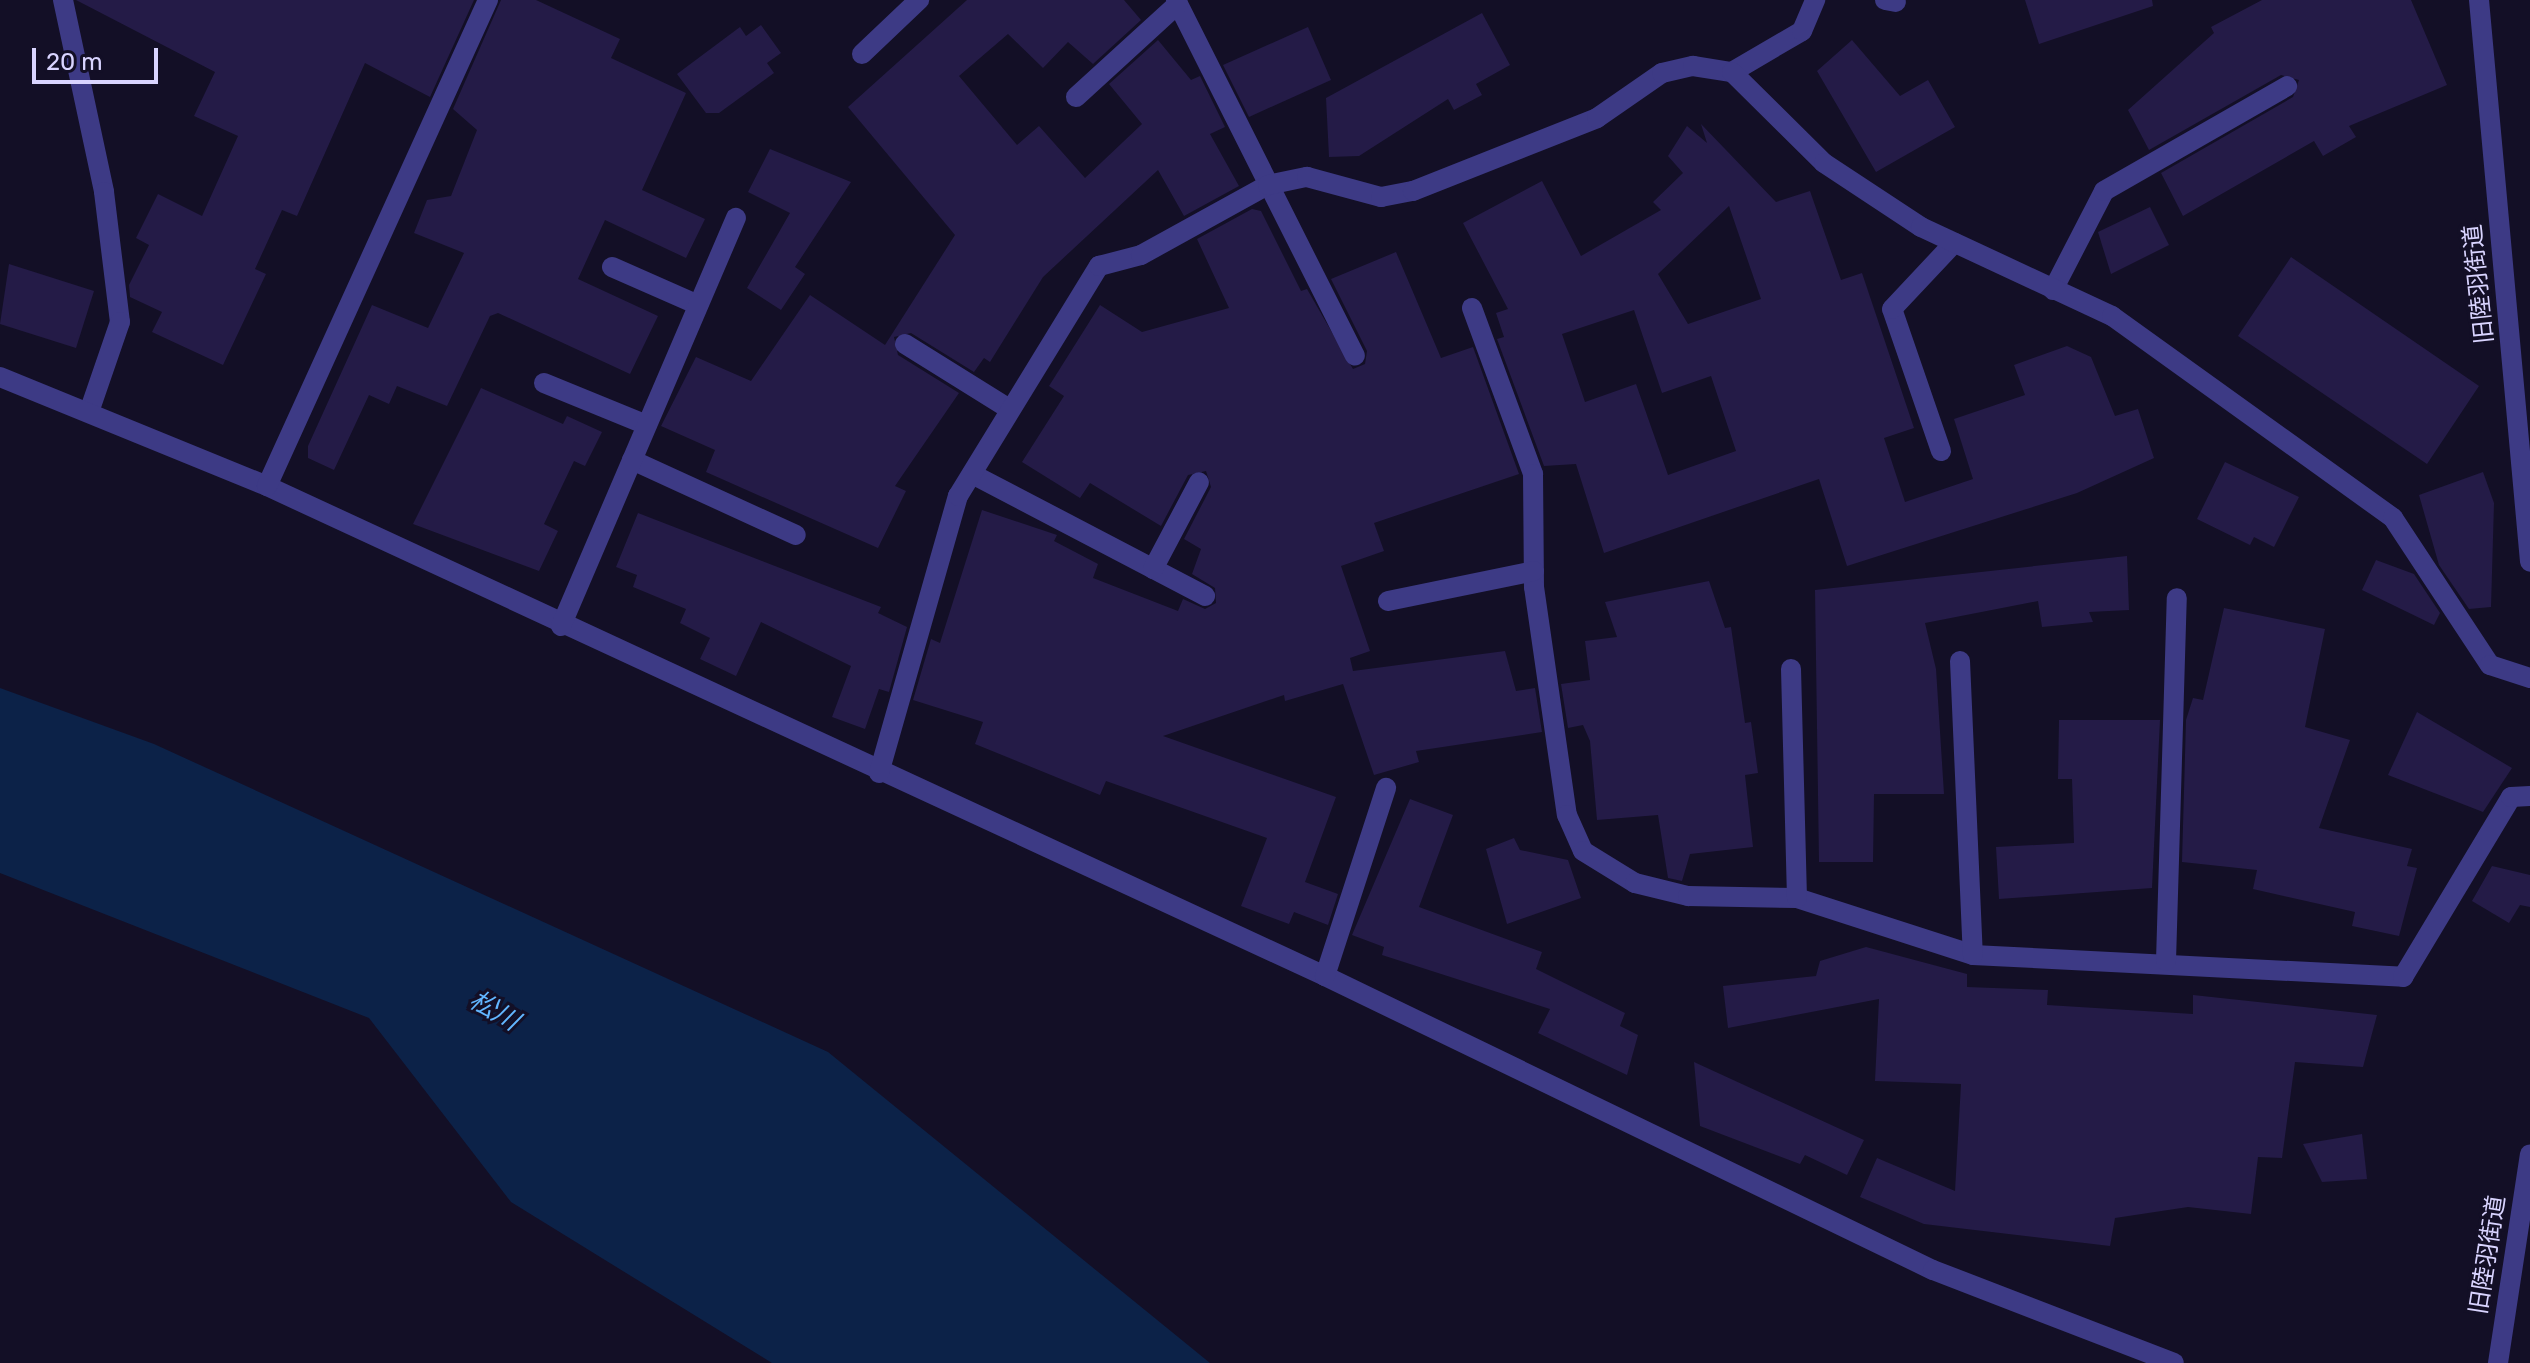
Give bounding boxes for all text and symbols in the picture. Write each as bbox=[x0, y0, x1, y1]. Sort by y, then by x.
scale bar bbox=[36, 32, 162, 82]
text: 20 m bbox=[46, 48, 103, 76]
street label: 旧陸羽街道 bbox=[2458, 223, 2500, 345]
water label: 松川 bbox=[464, 984, 524, 1038]
street label: 旧陸羽街道 bbox=[2464, 1193, 2512, 1317]

